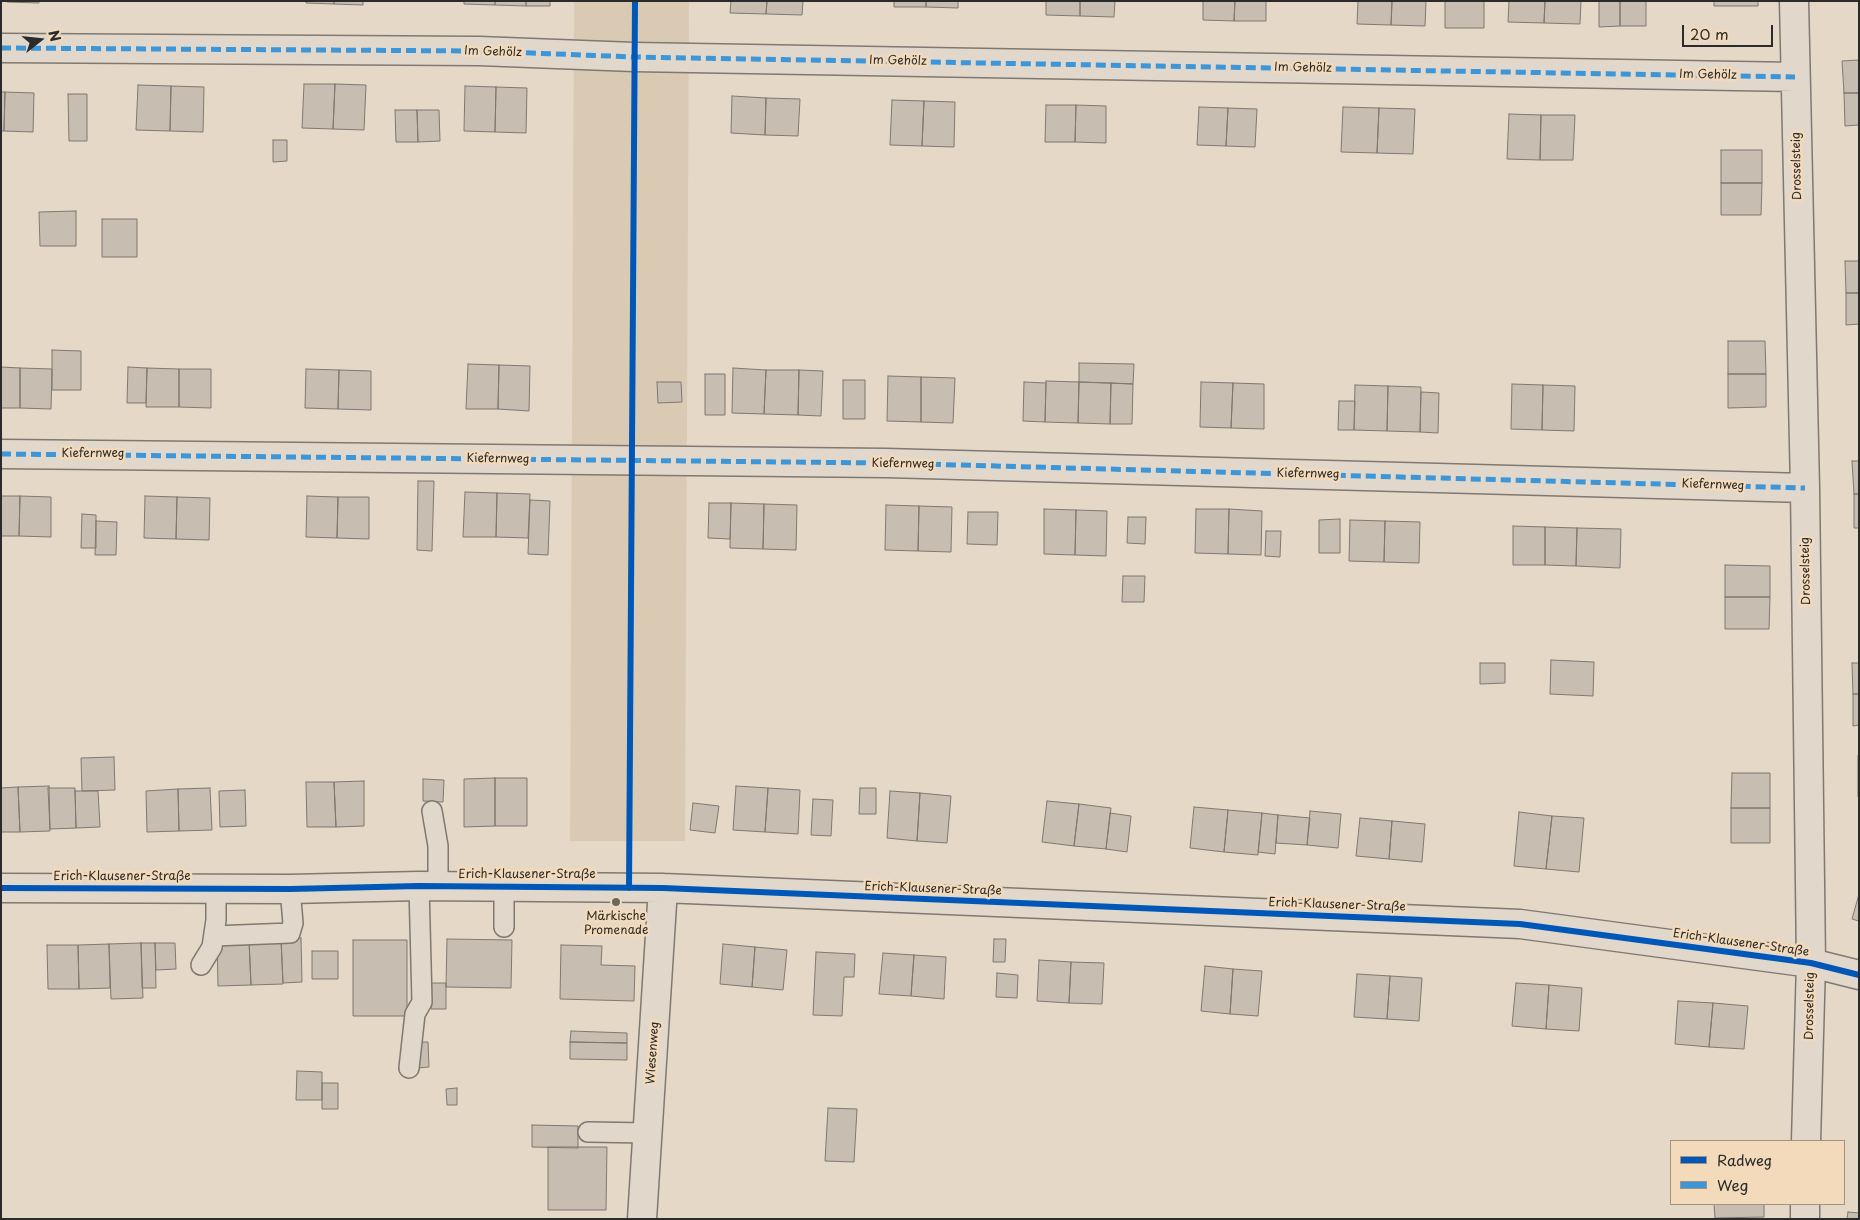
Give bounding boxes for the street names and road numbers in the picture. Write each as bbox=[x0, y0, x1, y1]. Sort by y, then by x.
street label: Im Gehölz bbox=[464, 44, 522, 60]
street label: Im Gehölz bbox=[869, 53, 927, 69]
street label: Im Gehölz bbox=[1274, 60, 1332, 76]
street label: Im Gehölz bbox=[1679, 67, 1737, 83]
street label: Drosselsteig bbox=[1789, 132, 1805, 200]
street label: Kiefernweg bbox=[62, 447, 124, 461]
street label: Kiefernweg bbox=[466, 451, 530, 467]
street label: Kiefernweg bbox=[871, 456, 935, 472]
street label: Kiefernweg bbox=[1276, 466, 1340, 482]
street label: Kiefernweg bbox=[1681, 477, 1745, 493]
street label: Drosselsteig bbox=[1798, 537, 1814, 605]
street label: Erich-Klausener-Straße bbox=[458, 868, 596, 882]
street label: Erich-Klausener-Straße bbox=[53, 870, 191, 884]
street label: Erich-Klausener-Straße bbox=[864, 879, 1002, 899]
street label: Erich-Klausener-Straße bbox=[1268, 895, 1406, 915]
street label: Erich-Klausener-Straße bbox=[1672, 926, 1810, 960]
street label: Drosselsteig bbox=[1802, 972, 1818, 1040]
street label: Wiesenweg bbox=[644, 1021, 662, 1085]

